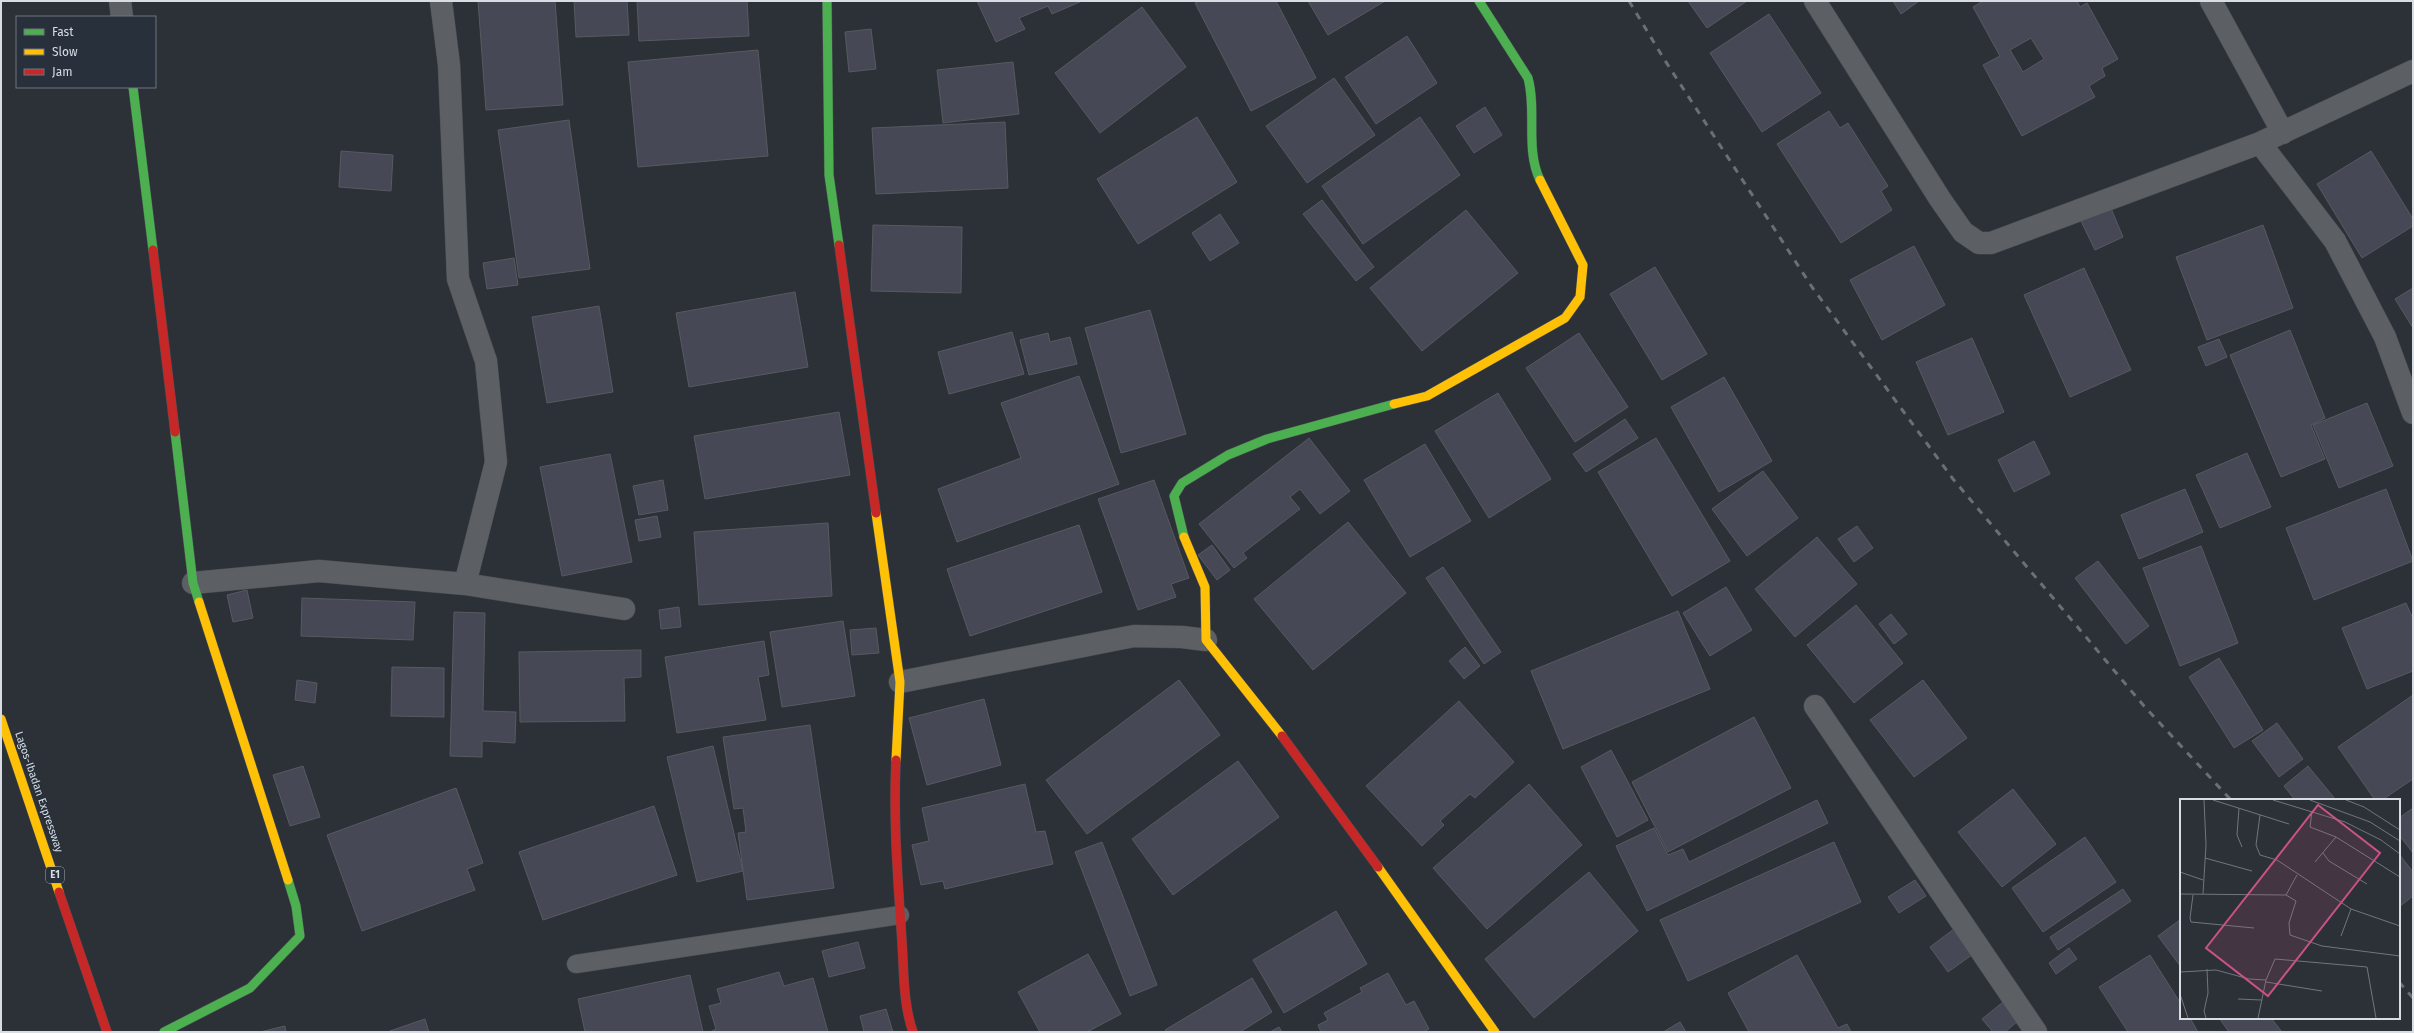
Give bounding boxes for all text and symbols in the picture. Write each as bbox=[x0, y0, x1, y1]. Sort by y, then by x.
legend bbox=[16, 16, 156, 88]
text: Fast bbox=[52, 25, 74, 39]
text: Slow bbox=[52, 45, 78, 59]
text: Jam bbox=[52, 65, 72, 79]
street label: Lagos-Ibadan Expressway bbox=[12, 730, 66, 855]
inset map bbox=[2180, 799, 2400, 1019]
road number: E1 bbox=[46, 867, 64, 883]

